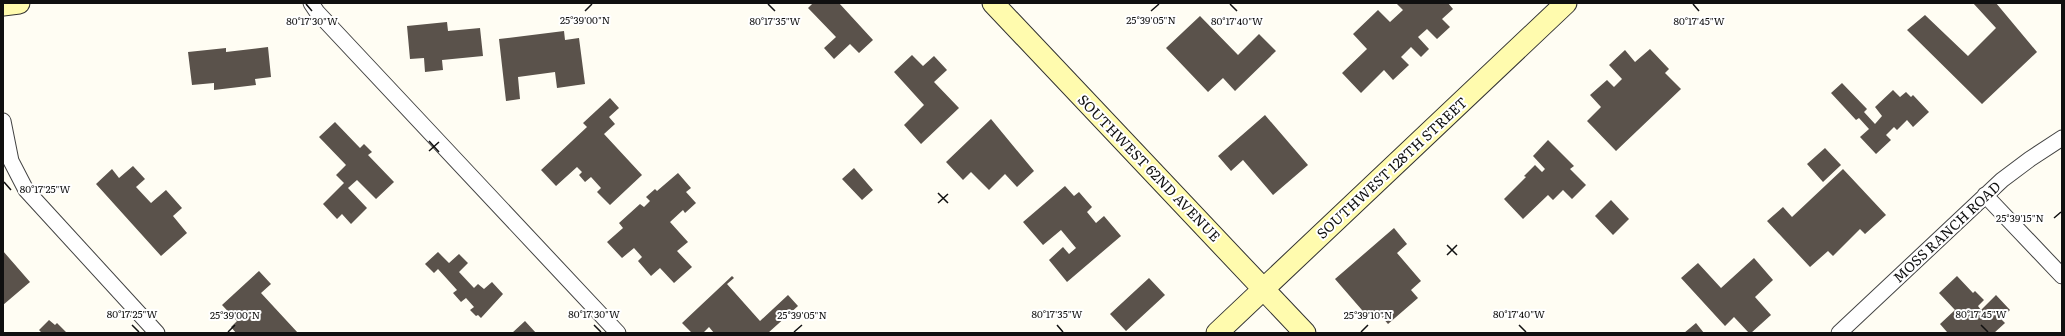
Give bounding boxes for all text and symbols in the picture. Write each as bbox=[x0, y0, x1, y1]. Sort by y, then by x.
text: 25°39'00"N bbox=[560, 12, 610, 27]
text: 25°39'05"N bbox=[1126, 12, 1176, 27]
text: 80°17'30"W bbox=[286, 13, 338, 28]
text: 80°17'35"W bbox=[750, 13, 801, 28]
text: 80°17'40"W bbox=[1211, 13, 1263, 28]
text: 80°17'45"W bbox=[1673, 13, 1725, 28]
street label: SOUTHWEST 62ND AVENUE bbox=[1074, 89, 1226, 245]
street label: SOUTHWEST 128TH STREET bbox=[1312, 92, 1471, 243]
street label: MOSS RANCH ROAD bbox=[1888, 176, 2005, 287]
text: 80°17'25"W bbox=[20, 181, 70, 196]
text: 25°39'15"N bbox=[1996, 210, 2044, 225]
text: 80°17'25"W bbox=[107, 306, 157, 321]
text: 80°17'30"W bbox=[568, 306, 620, 321]
text: 80°17'35"W bbox=[1032, 306, 1083, 321]
text: 80°17'40"W bbox=[1493, 306, 1545, 321]
text: 80°17'45"W bbox=[1955, 306, 2007, 321]
text: 25°39'00"N bbox=[210, 307, 260, 322]
text: 25°39'05"N bbox=[777, 307, 827, 322]
text: 25°39'10"N bbox=[1344, 307, 1392, 322]

